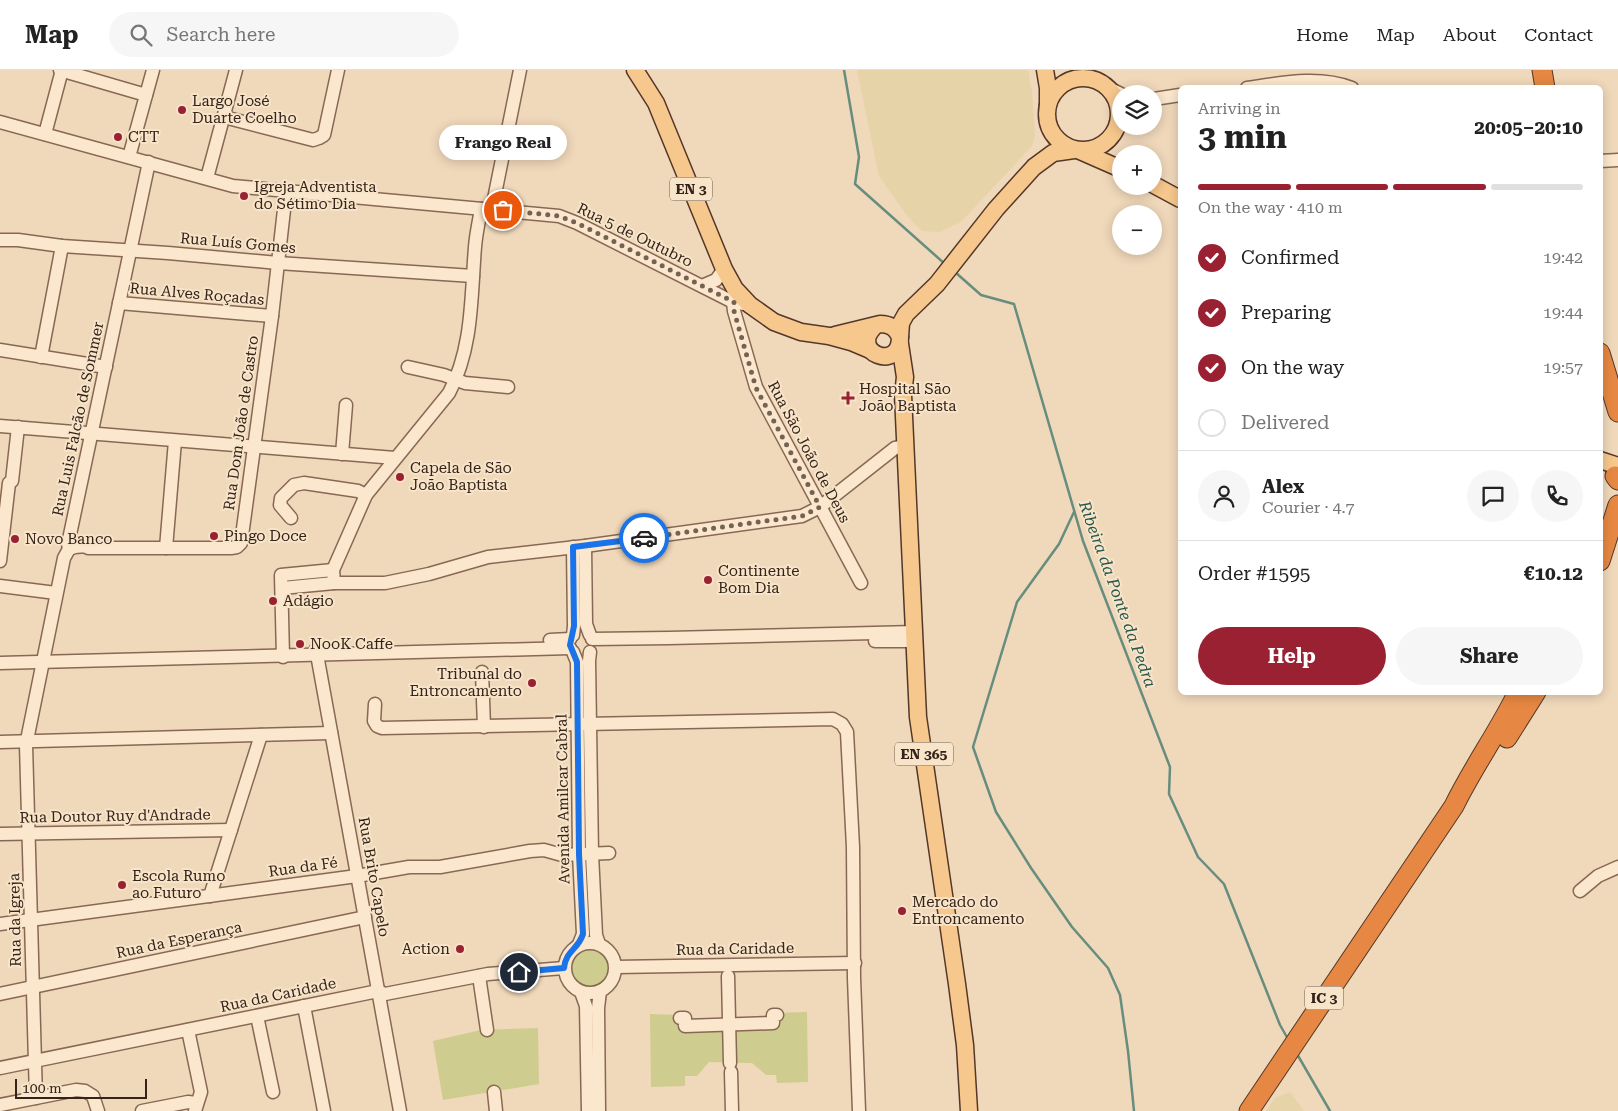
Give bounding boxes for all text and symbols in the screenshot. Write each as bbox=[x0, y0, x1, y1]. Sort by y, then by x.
search box bbox=[109, 12, 459, 57]
text: Map bbox=[25, 21, 79, 49]
icon: search bbox=[127, 21, 155, 49]
text: Search here bbox=[167, 23, 275, 46]
text: Home bbox=[1296, 24, 1348, 45]
text: Map bbox=[1376, 24, 1415, 45]
text: About bbox=[1443, 24, 1496, 45]
text: Contact bbox=[1524, 24, 1593, 45]
map controls bbox=[1112, 85, 1162, 255]
button: layers bbox=[1112, 85, 1162, 135]
place label: Largo José Duarte Coelho bbox=[192, 92, 297, 127]
text: Arriving in bbox=[1198, 99, 1281, 118]
marker: Largo José Duarte Coelho bbox=[176, 104, 188, 116]
text: 20:05–20:10 bbox=[1474, 116, 1583, 139]
text: 3 min bbox=[1198, 118, 1287, 156]
callout: Frango Real bbox=[439, 125, 567, 160]
place label: CTT bbox=[128, 128, 159, 146]
marker: CTT bbox=[112, 131, 124, 143]
text: Frango Real bbox=[455, 133, 551, 152]
button: + bbox=[1112, 145, 1162, 195]
place label: Igreja Adventista do Sétimo Dia bbox=[254, 178, 376, 213]
road number: EN 3 bbox=[670, 178, 712, 200]
pin bbox=[482, 189, 524, 231]
marker: Igreja Adventista do Sétimo Dia bbox=[238, 190, 250, 202]
icon: bag bbox=[489, 196, 517, 224]
text: On the way · 410 m bbox=[1198, 198, 1343, 217]
street label: Rua 5 de Outubro bbox=[574, 199, 696, 271]
button: − bbox=[1112, 205, 1162, 255]
street label: Rua Luís Gomes bbox=[179, 229, 297, 257]
icon: check bbox=[1198, 244, 1226, 272]
text: Confirmed bbox=[1241, 246, 1339, 269]
text: 19:42 bbox=[1543, 248, 1583, 267]
street label: Rua Alves Roçadas bbox=[129, 279, 265, 309]
icon: check bbox=[1198, 299, 1226, 327]
text: Preparing bbox=[1241, 301, 1331, 324]
text: 19:44 bbox=[1543, 303, 1583, 322]
street label: Rua Luis Falcão de Sommer bbox=[49, 320, 107, 518]
street label: Rua Dom João de Castro bbox=[220, 334, 262, 512]
icon: check bbox=[1198, 354, 1226, 382]
text: On the way bbox=[1241, 356, 1344, 379]
text: 19:57 bbox=[1543, 358, 1583, 377]
street label: Rua São João de Deus bbox=[764, 378, 854, 526]
place label: Hospital São João Baptista bbox=[859, 380, 956, 415]
marker: Hospital São João Baptista bbox=[841, 391, 855, 405]
text: Delivered bbox=[1241, 411, 1329, 434]
place label: Capela de São João Baptista bbox=[410, 459, 512, 494]
button: person bbox=[1198, 470, 1250, 522]
button: chat bbox=[1467, 470, 1519, 522]
button: phone bbox=[1531, 470, 1583, 522]
marker: Capela de São João Baptista bbox=[394, 471, 406, 483]
text: Alex bbox=[1262, 475, 1304, 498]
water label: Ribeira da Ponte da Pedra bbox=[1075, 497, 1160, 690]
text: Courier · 4.7 bbox=[1262, 498, 1355, 517]
courier bbox=[619, 513, 669, 563]
icon: car bbox=[630, 524, 658, 552]
place label: Pingo Doce bbox=[224, 527, 307, 545]
place label: Novo Banco bbox=[25, 530, 113, 548]
marker: Pingo Doce bbox=[208, 530, 220, 542]
marker: Novo Banco bbox=[9, 533, 21, 545]
place label: Continente Bom Dia bbox=[718, 562, 799, 597]
text: Order #1595 bbox=[1198, 562, 1310, 585]
text: €10.12 bbox=[1524, 562, 1583, 585]
marker: Continente Bom Dia bbox=[702, 574, 714, 586]
place label: Adágio bbox=[283, 592, 334, 610]
marker: Adágio bbox=[267, 595, 279, 607]
button: Help bbox=[1198, 627, 1386, 685]
button: Share bbox=[1396, 627, 1583, 685]
place label: NooK Caffe bbox=[310, 635, 393, 653]
marker: NooK Caffe bbox=[294, 638, 306, 650]
place label: Tribunal do Entroncamento bbox=[409, 665, 522, 700]
marker: Tribunal do Entroncamento bbox=[526, 677, 538, 689]
street label: Avenida Amilcar Cabral bbox=[553, 713, 573, 884]
road number: EN 365 bbox=[895, 742, 953, 766]
street label: Rua Doutor Ruy d'Andrade bbox=[19, 805, 211, 827]
street label: Rua Brito Capelo bbox=[355, 816, 393, 938]
street label: Rua da Fé bbox=[267, 853, 339, 881]
place label: Escola Rumo ao Futuro bbox=[132, 867, 225, 902]
street label: Rua da Igreja bbox=[5, 873, 25, 967]
marker: Escola Rumo ao Futuro bbox=[116, 879, 128, 891]
place label: Mercado do Entroncamento bbox=[912, 893, 1025, 928]
marker: Mercado do Entroncamento bbox=[896, 905, 908, 917]
street label: Rua da Esperança bbox=[114, 918, 244, 962]
street label: Rua da Caridade bbox=[676, 939, 794, 959]
place label: Action bbox=[402, 940, 450, 958]
marker: Action bbox=[454, 943, 466, 955]
pin bbox=[498, 951, 540, 993]
icon: home bbox=[505, 958, 533, 986]
street label: Rua da Caridade bbox=[218, 974, 338, 1016]
road number: IC 3 bbox=[1305, 986, 1343, 1010]
scale bar bbox=[15, 1076, 148, 1099]
text: 100 m bbox=[22, 1080, 62, 1096]

